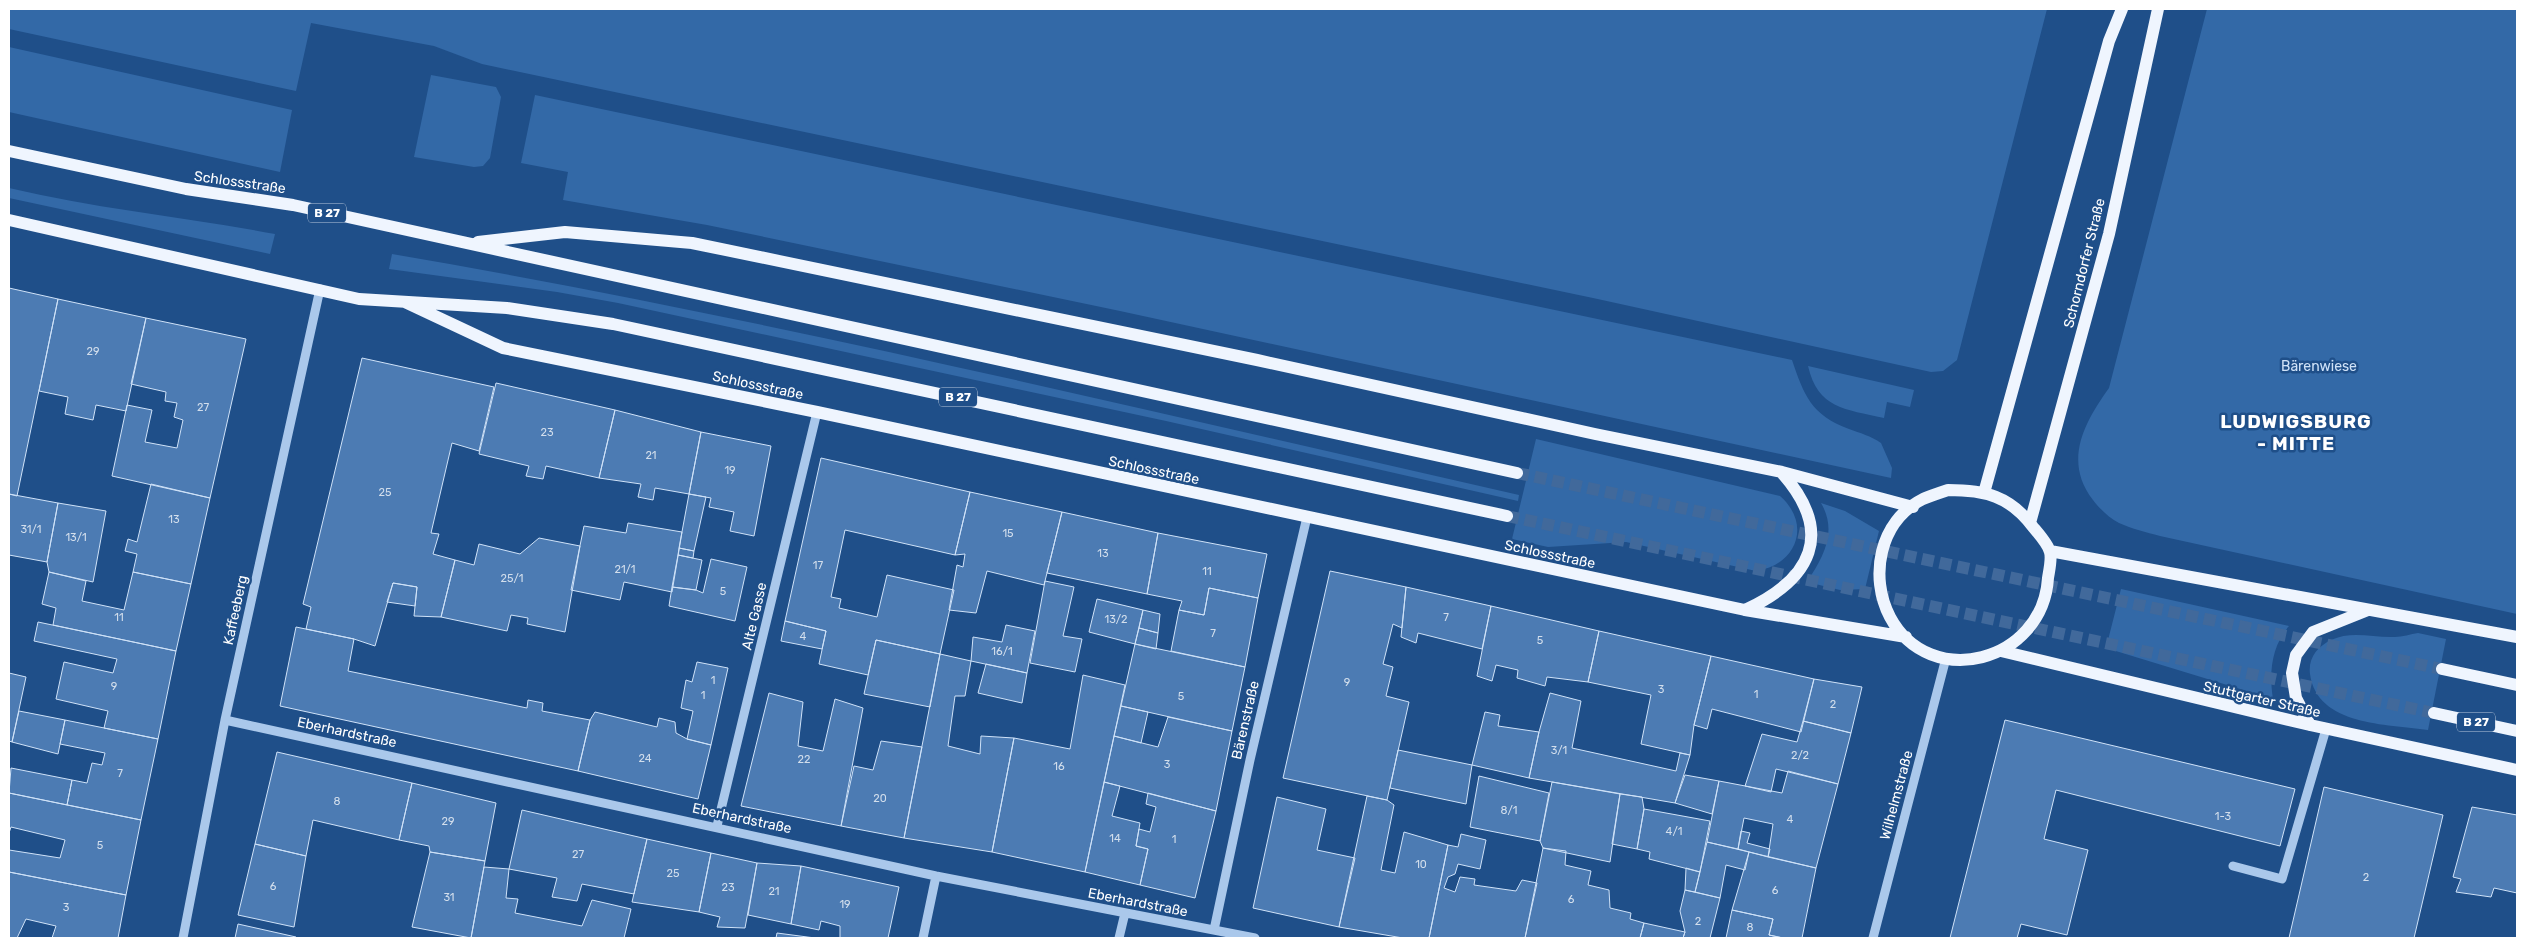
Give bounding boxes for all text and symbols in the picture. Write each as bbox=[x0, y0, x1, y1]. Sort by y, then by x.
street label: Schlossstraße bbox=[193, 168, 287, 197]
street label: Schorndorfer Straße bbox=[2060, 196, 2109, 330]
road number: B 27 bbox=[308, 204, 346, 222]
house number: 29 bbox=[87, 345, 99, 358]
park label: Bärenwiese bbox=[2281, 358, 2357, 375]
street label: Schlossstraße bbox=[711, 368, 805, 403]
road number: B 27 bbox=[939, 388, 977, 407]
house number: 27 bbox=[197, 401, 209, 414]
district label: LUDWIGSBURG - MITTE bbox=[2220, 410, 2372, 455]
house number: 23 bbox=[540, 426, 554, 439]
house number: 21 bbox=[645, 449, 657, 462]
street label: Schlossstraße bbox=[1107, 453, 1201, 488]
house number: 19 bbox=[724, 464, 736, 477]
house number: 25 bbox=[379, 486, 392, 499]
house number: 13 bbox=[168, 513, 180, 526]
house number: 31/1 bbox=[20, 523, 42, 536]
house number: 15 bbox=[1002, 527, 1014, 540]
house number: 13/1 bbox=[65, 531, 87, 544]
street label: Schlossstraße bbox=[1503, 537, 1597, 572]
house number: 13 bbox=[1097, 547, 1109, 560]
house number: 17 bbox=[813, 559, 824, 572]
house number: 21/1 bbox=[614, 563, 636, 576]
house number: 11 bbox=[1202, 565, 1212, 578]
house number: 25/1 bbox=[501, 572, 523, 585]
street label: Kaffeeberg bbox=[220, 574, 251, 647]
street label: Alte Gasse bbox=[738, 580, 771, 652]
house number: 5 bbox=[720, 585, 727, 598]
house number: 11 bbox=[114, 611, 124, 624]
house number: 7 bbox=[1443, 611, 1449, 624]
house number: 13/2 bbox=[1105, 613, 1127, 626]
house number: 7 bbox=[1210, 627, 1216, 640]
house number: 4 bbox=[800, 630, 807, 643]
house number: 5 bbox=[1537, 634, 1544, 647]
house number: 16/1 bbox=[991, 645, 1013, 658]
house number: 1 bbox=[711, 674, 715, 687]
house number: 9 bbox=[1344, 676, 1350, 689]
street label: Stuttgarter Straße bbox=[2202, 678, 2322, 721]
street label: Bärenstraße bbox=[1228, 679, 1263, 761]
house number: 9 bbox=[111, 680, 117, 693]
house number: 3 bbox=[1658, 683, 1665, 696]
house number: 1 bbox=[1754, 688, 1758, 701]
house number: 1 bbox=[701, 689, 705, 702]
house number: 5 bbox=[1178, 690, 1185, 703]
house number: 2 bbox=[1830, 698, 1836, 711]
road number: B 27 bbox=[2457, 712, 2495, 732]
street label: Eberhardstraße bbox=[296, 714, 398, 751]
house number: 3/1 bbox=[1551, 744, 1567, 757]
street label: Wilhelmstraße bbox=[1876, 748, 1917, 842]
house number: 2/2 bbox=[1791, 749, 1809, 762]
house number: 24 bbox=[638, 752, 652, 765]
house number: 22 bbox=[798, 753, 810, 766]
house number: 3 bbox=[1164, 758, 1171, 771]
house number: 16 bbox=[1053, 760, 1065, 773]
house number: 7 bbox=[117, 767, 123, 780]
house number: 20 bbox=[873, 792, 887, 805]
house number: 8 bbox=[334, 795, 341, 808]
street label: Eberhardstraße bbox=[691, 800, 793, 837]
house number: 8/1 bbox=[1501, 804, 1517, 817]
house number: 1-3 bbox=[2215, 810, 2232, 823]
house number: 4 bbox=[1787, 813, 1794, 826]
house number: 29 bbox=[442, 815, 454, 828]
house number: 4/1 bbox=[1666, 825, 1682, 838]
house number: 14 bbox=[1109, 832, 1121, 845]
house number: 1 bbox=[1172, 833, 1176, 846]
house number: 5 bbox=[97, 839, 104, 852]
house number: 27 bbox=[572, 848, 584, 861]
house number: 10 bbox=[1415, 858, 1427, 871]
house number: 25 bbox=[667, 867, 680, 880]
house number: 2 bbox=[2363, 871, 2369, 884]
house number: 6 bbox=[270, 880, 277, 893]
house number: 23 bbox=[721, 881, 735, 894]
street label: Eberhardstraße bbox=[1087, 884, 1189, 921]
house number: 6 bbox=[1772, 884, 1779, 897]
house number: 21 bbox=[768, 885, 780, 898]
house number: 31 bbox=[443, 891, 455, 904]
house number: 6 bbox=[1568, 893, 1575, 906]
house number: 19 bbox=[839, 898, 851, 911]
house number: 3 bbox=[63, 901, 70, 914]
house number: 2 bbox=[1695, 915, 1701, 928]
house number: 8 bbox=[1747, 921, 1754, 934]

